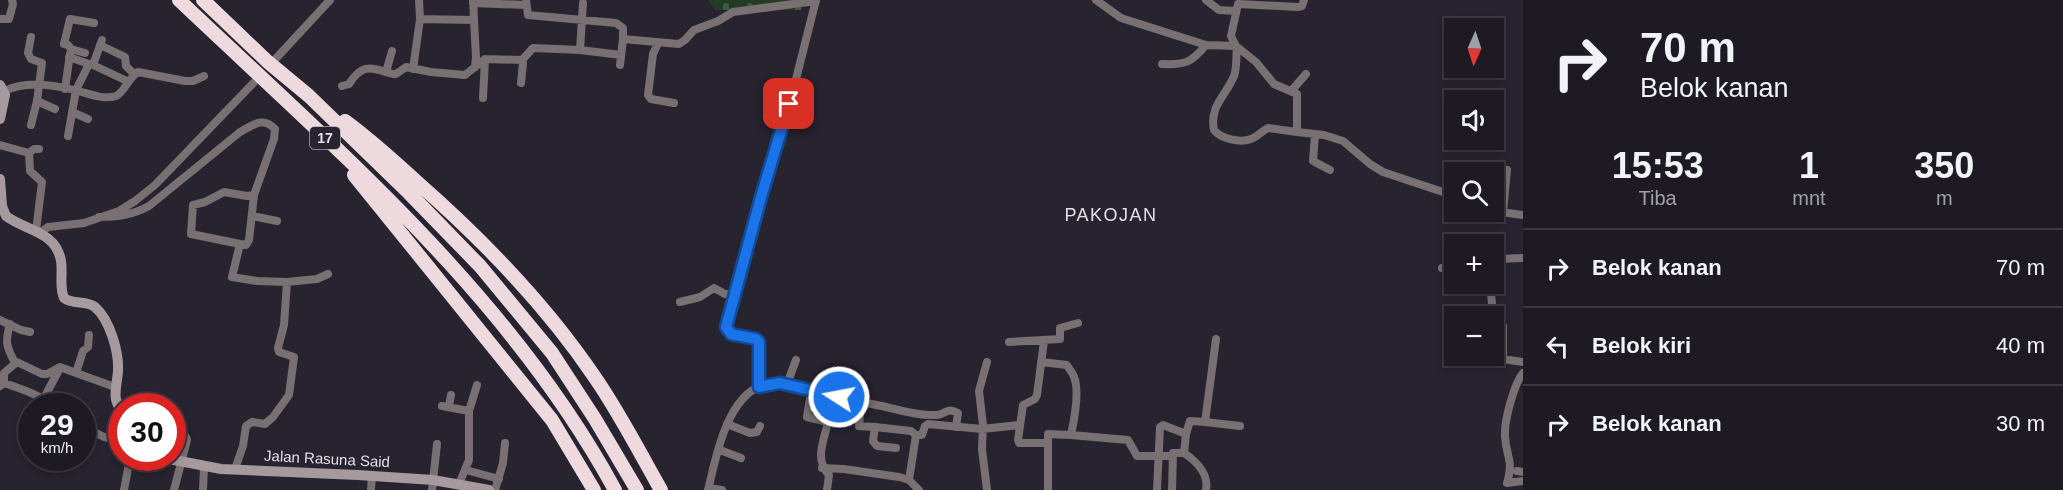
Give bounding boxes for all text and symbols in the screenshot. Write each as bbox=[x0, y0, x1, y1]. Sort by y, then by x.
north arrow bbox=[1444, 18, 1504, 78]
map controls bbox=[1444, 18, 1504, 366]
icon: right bbox=[1541, 24, 1619, 102]
text: 70 m bbox=[1640, 24, 1736, 71]
text: Belok kanan bbox=[1640, 73, 1789, 103]
pin bbox=[763, 78, 814, 129]
icon: arrive bbox=[772, 87, 805, 120]
button: sound bbox=[1444, 90, 1504, 150]
road number: 17 bbox=[310, 127, 340, 149]
text: 15:53 bbox=[1612, 145, 1704, 186]
text: 1 bbox=[1799, 145, 1819, 186]
text: 350 bbox=[1914, 145, 1974, 186]
button: search bbox=[1444, 162, 1504, 222]
text: Tiba bbox=[1639, 187, 1677, 209]
text: mnt bbox=[1792, 187, 1826, 209]
text: m bbox=[1936, 187, 1953, 209]
district label: PAKOJAN bbox=[1064, 205, 1158, 225]
button: + bbox=[1444, 234, 1504, 294]
icon: right bbox=[1541, 252, 1574, 285]
text: Belok kanan bbox=[1592, 255, 1722, 280]
text: 70 m bbox=[1996, 255, 2045, 280]
button: − bbox=[1444, 306, 1504, 366]
icon: left bbox=[1541, 330, 1574, 363]
text: Belok kiri bbox=[1592, 333, 1691, 358]
text: 40 m bbox=[1996, 333, 2045, 358]
position arrow bbox=[807, 365, 871, 429]
speed limit sign: 30 bbox=[108, 393, 186, 471]
text: 29 bbox=[40, 408, 74, 441]
icon: right bbox=[1541, 408, 1574, 441]
text: Belok kanan bbox=[1592, 411, 1722, 436]
text: 30 m bbox=[1996, 411, 2045, 436]
text: km/h bbox=[41, 439, 73, 456]
street label: Jalan Rasuna Said bbox=[264, 447, 390, 470]

